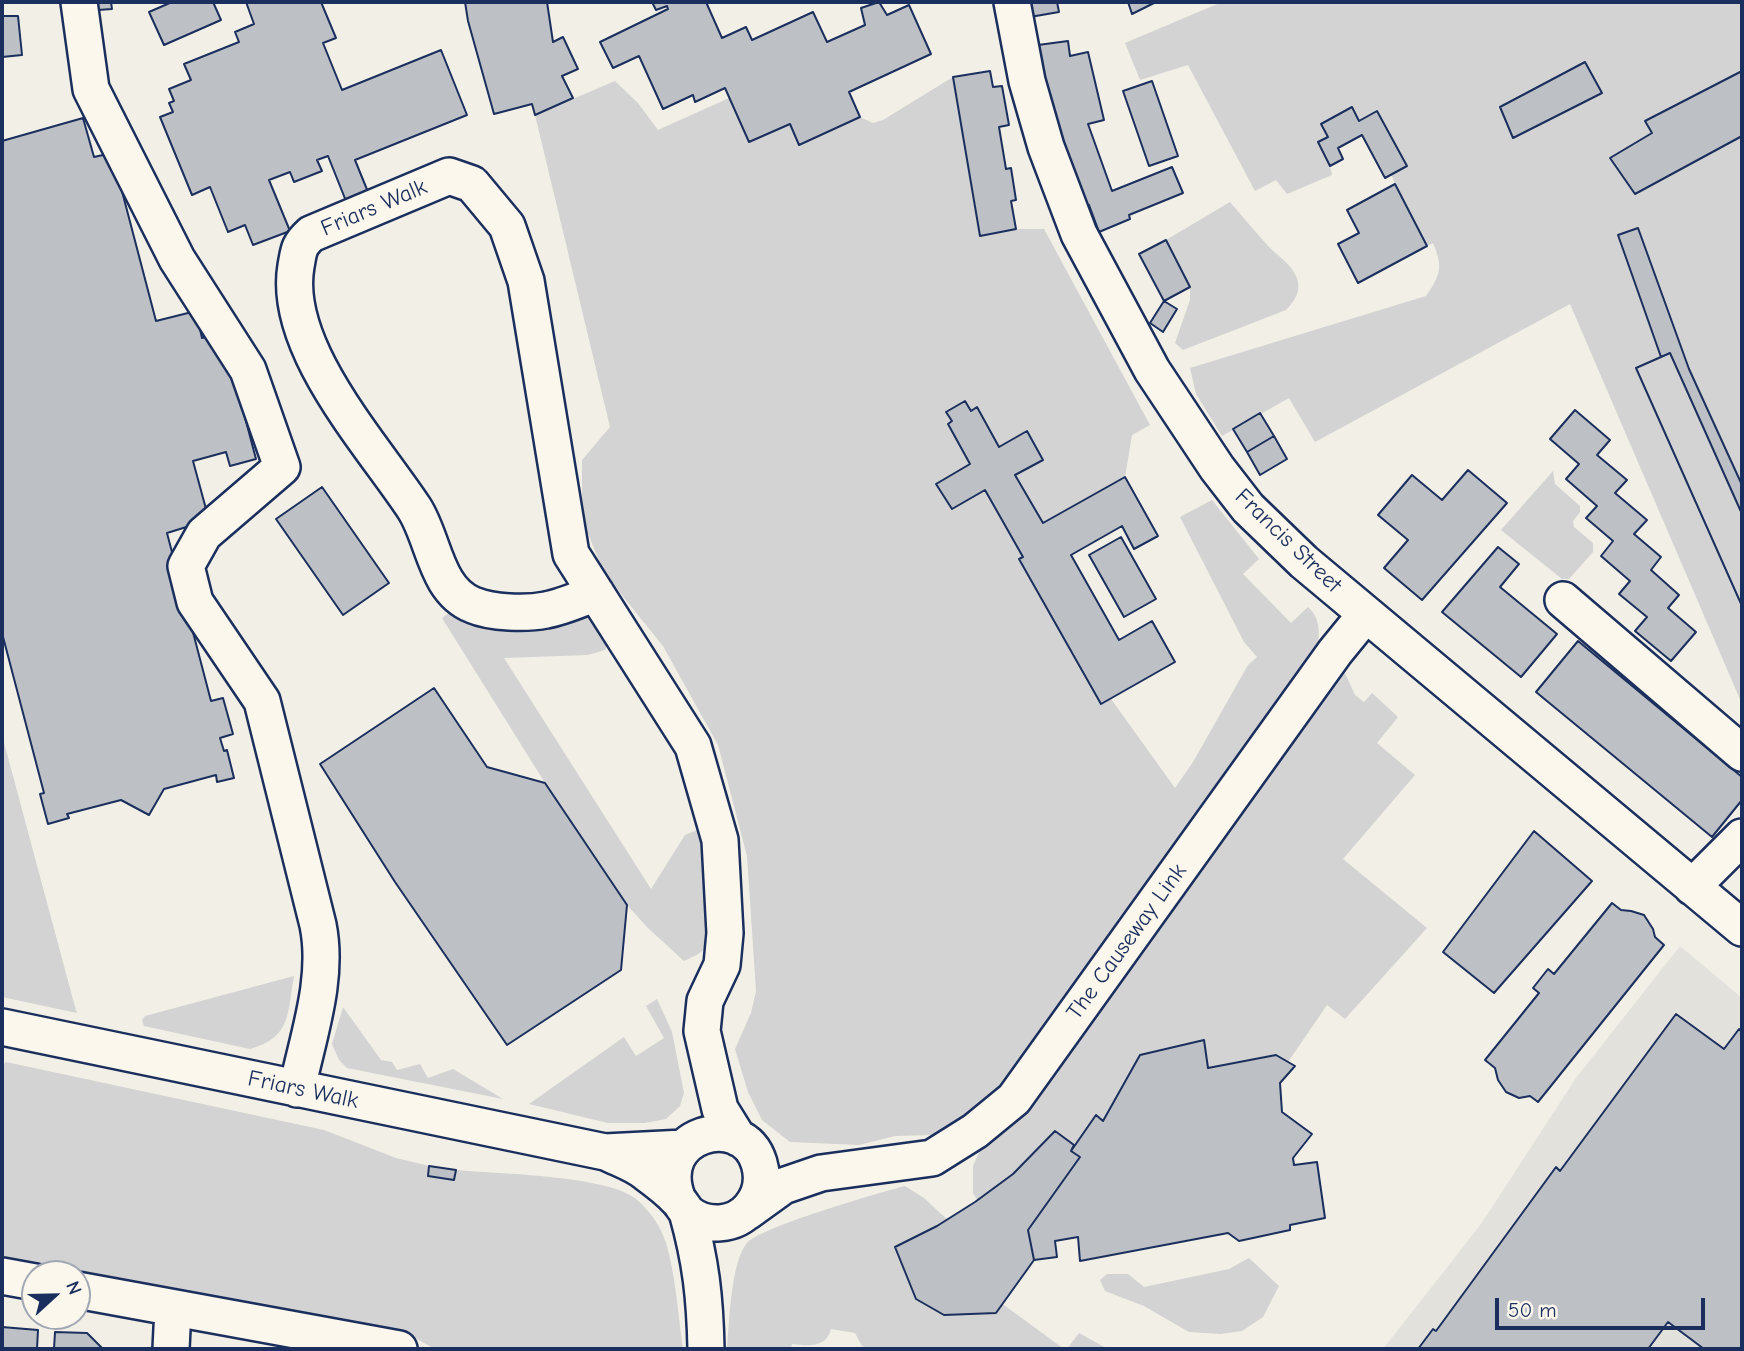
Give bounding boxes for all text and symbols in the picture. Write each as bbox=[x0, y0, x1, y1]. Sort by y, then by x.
street label: Friars Walk bbox=[317, 173, 431, 243]
street label: Francis Street bbox=[1229, 483, 1347, 599]
street label: The Causeway Link bbox=[1061, 859, 1193, 1025]
street label: Friars Walk bbox=[245, 1065, 361, 1115]
north arrow bbox=[21, 1260, 91, 1330]
text: N bbox=[61, 1278, 86, 1298]
scale bar bbox=[1499, 1284, 1709, 1328]
text: 50 m bbox=[1508, 1298, 1557, 1322]

